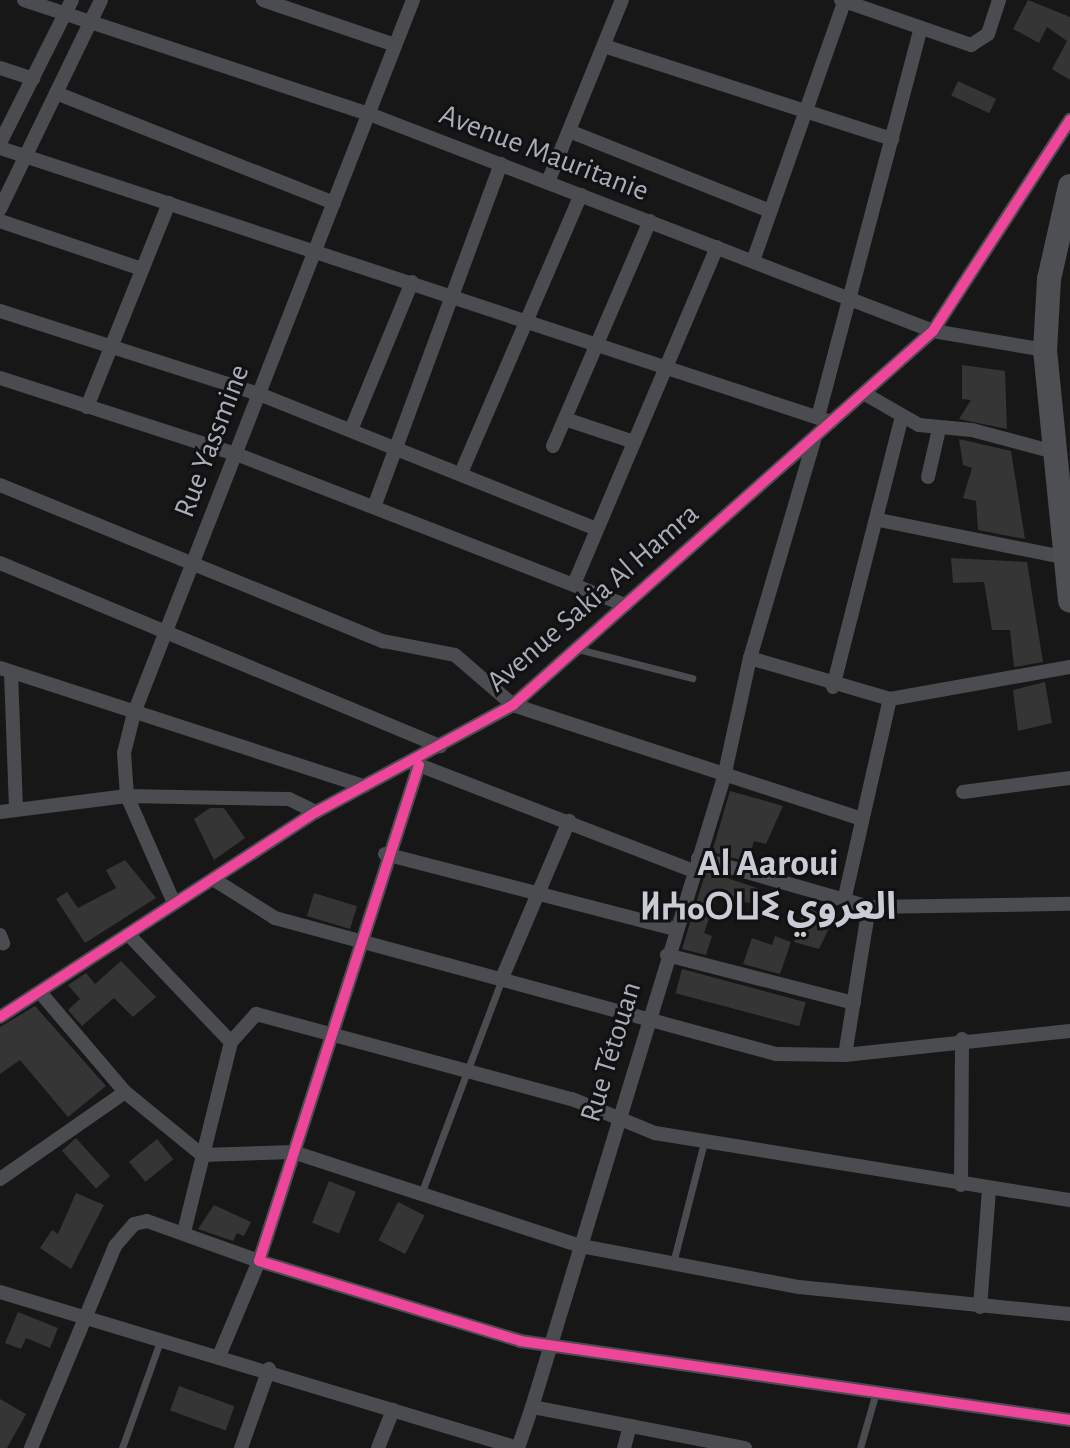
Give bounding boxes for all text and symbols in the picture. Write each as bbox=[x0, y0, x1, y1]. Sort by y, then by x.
street label: Avenue Mauritanie bbox=[434, 97, 654, 209]
street label: Rue Yassmine bbox=[166, 360, 258, 522]
street label: Avenue Sakia Al Hamra bbox=[479, 496, 707, 700]
district label: Al Aaroui ⵍⵄⴰⵔⵡⵉ العروي bbox=[640, 842, 896, 932]
street label: Rue Tétouan bbox=[573, 977, 649, 1127]

